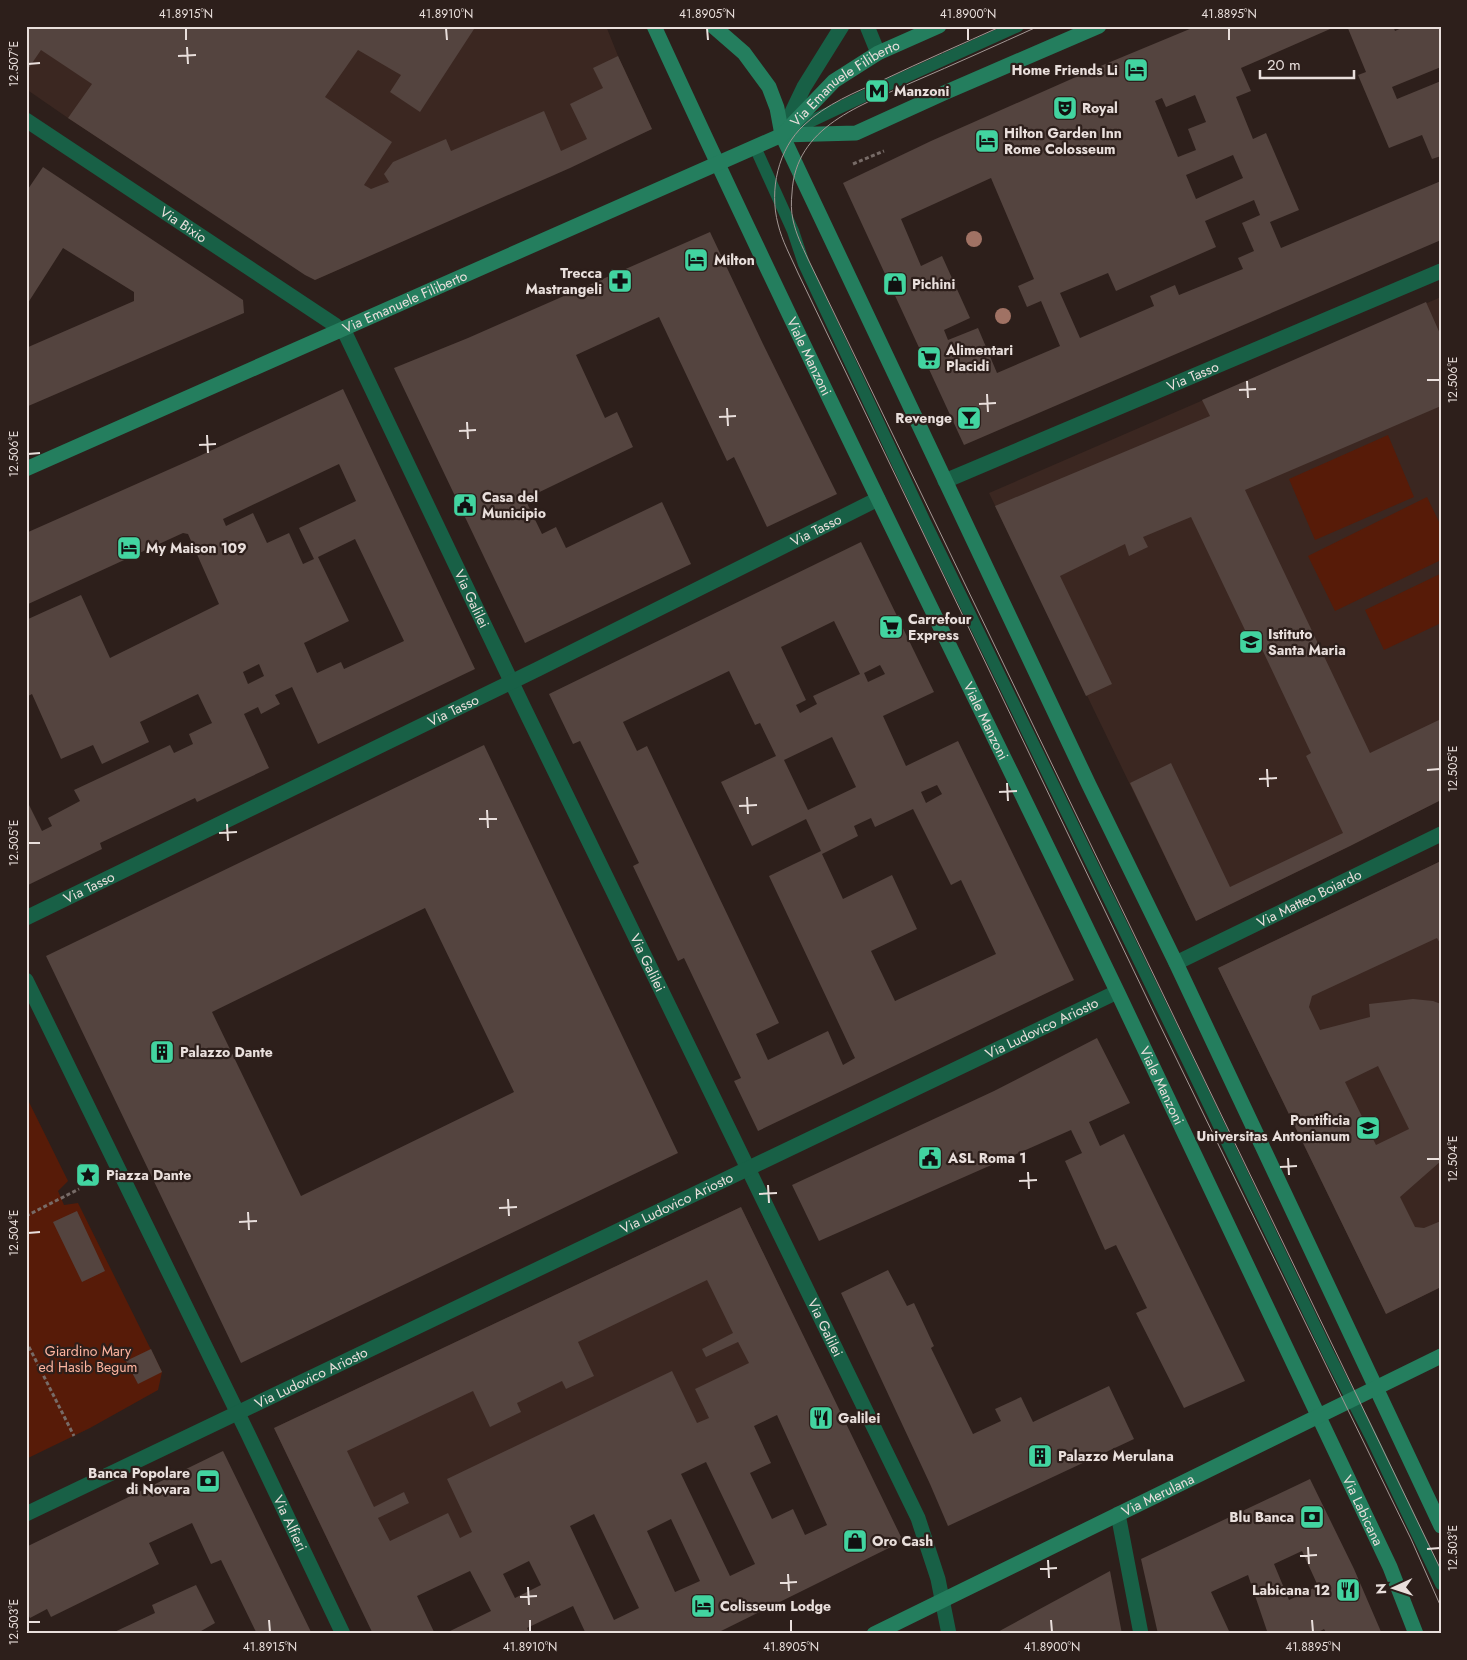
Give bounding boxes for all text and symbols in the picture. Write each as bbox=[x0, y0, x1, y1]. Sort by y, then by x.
text: 41.8915°N bbox=[159, 5, 213, 23]
text: 41.8910°N bbox=[419, 5, 473, 23]
text: 41.8905°N bbox=[679, 5, 735, 23]
text: 41.8900°N bbox=[940, 5, 996, 23]
text: 41.8895°N bbox=[1201, 5, 1257, 23]
street label: Via Emanuele Filiberto bbox=[785, 35, 903, 131]
text: 12.507°E bbox=[5, 41, 23, 87]
scale bar bbox=[1260, 48, 1353, 80]
text: 20 m bbox=[1267, 54, 1301, 76]
hotel icon: Home Friends Li bbox=[1123, 57, 1149, 83]
place label: Home Friends Li bbox=[1011, 60, 1118, 80]
metro station icon: Manzoni bbox=[864, 78, 890, 104]
place label: Manzoni bbox=[894, 81, 949, 101]
theatre icon: Royal bbox=[1052, 95, 1078, 121]
place label: Royal bbox=[1082, 98, 1118, 118]
place label: Hilton Garden Inn Rome Colosseum bbox=[1004, 123, 1122, 159]
hotel icon: Hilton Garden Inn Rome Colosseum bbox=[974, 128, 1000, 154]
street label: Via Bixio bbox=[156, 202, 211, 248]
hotel icon: Milton bbox=[683, 247, 709, 273]
place label: Milton bbox=[714, 250, 755, 270]
place label: Trecca Mastrangeli bbox=[526, 263, 602, 299]
street label: Via Emanuele Filiberto bbox=[339, 265, 470, 338]
pharmacy icon: Trecca Mastrangeli bbox=[607, 268, 633, 294]
shop icon: Pichini bbox=[882, 271, 908, 297]
place label: Pichini bbox=[912, 274, 955, 294]
street label: Viale Manzoni bbox=[782, 314, 837, 399]
place label: Alimentari Placidi bbox=[945, 340, 1013, 376]
supermarket icon: Alimentari Placidi bbox=[916, 345, 942, 371]
street label: Via Tasso bbox=[1164, 356, 1222, 396]
text: 12.506°E bbox=[1444, 357, 1462, 403]
bar icon: Revenge bbox=[956, 405, 982, 431]
place label: Revenge bbox=[895, 408, 952, 428]
text: 12.506°E bbox=[5, 431, 23, 477]
place label: Casa del Municipio bbox=[482, 487, 546, 523]
public building icon: Casa del Municipio bbox=[452, 492, 478, 518]
street label: Via Tasso bbox=[787, 509, 845, 551]
hotel icon: My Maison 109 bbox=[116, 535, 142, 561]
place label: My Maison 109 bbox=[146, 538, 247, 558]
street label: Via Galilei bbox=[449, 566, 494, 631]
place label: Carrefour Express bbox=[908, 609, 972, 645]
supermarket icon: Carrefour Express bbox=[878, 614, 904, 640]
place label: Istituto Santa Maria bbox=[1268, 624, 1346, 660]
school or university icon: Istituto Santa Maria bbox=[1238, 629, 1264, 655]
street label: Viale Manzoni bbox=[958, 678, 1013, 763]
street label: Via Tasso bbox=[424, 689, 482, 731]
text: 12.505°E bbox=[1444, 746, 1462, 792]
text: 12.505°E bbox=[5, 820, 23, 866]
street label: Via Matteo Boiardo bbox=[1253, 864, 1365, 932]
street label: Via Tasso bbox=[60, 866, 118, 908]
street label: Via Galilei bbox=[625, 930, 670, 995]
street label: Via Ludovico Ariosto bbox=[982, 992, 1102, 1064]
building icon: Palazzo Dante bbox=[149, 1039, 175, 1065]
place label: Palazzo Dante bbox=[180, 1042, 273, 1062]
street label: Viale Manzoni bbox=[1135, 1043, 1189, 1128]
place label: Pontificia Universitas Antonianum bbox=[1196, 1110, 1350, 1146]
school or university icon: Pontificia Universitas Antonianum bbox=[1355, 1115, 1381, 1141]
text: 12.504°E bbox=[1444, 1136, 1462, 1182]
public building icon: ASL Roma 1 bbox=[917, 1145, 943, 1171]
place label: ASL Roma 1 bbox=[947, 1148, 1026, 1168]
place icon: Piazza Dante bbox=[75, 1162, 101, 1188]
place label: Piazza Dante bbox=[106, 1165, 191, 1185]
street label: Via Ludovico Ariosto bbox=[617, 1167, 737, 1238]
text: 12.504°E bbox=[5, 1210, 23, 1256]
street label: Via Galilei bbox=[803, 1295, 848, 1360]
park label: Giardino Mary ed Hasib Begum bbox=[39, 1341, 137, 1377]
street label: Via Ludovico Ariosto bbox=[251, 1342, 371, 1413]
restaurant icon: Galilei bbox=[808, 1405, 834, 1431]
place label: Galilei bbox=[838, 1408, 880, 1428]
building icon: Palazzo Merulana bbox=[1027, 1443, 1053, 1469]
place label: Palazzo Merulana bbox=[1058, 1446, 1174, 1466]
place label: Banca Popolare di Novara bbox=[88, 1463, 190, 1499]
bank icon: Banca Popolare di Novara bbox=[195, 1468, 221, 1494]
street label: Via Merulana bbox=[1118, 1469, 1197, 1521]
street label: Via Labicana bbox=[1338, 1472, 1388, 1549]
street label: Via Alfieri bbox=[268, 1492, 312, 1554]
bank icon: Blu Banca bbox=[1299, 1504, 1325, 1530]
place label: Blu Banca bbox=[1229, 1507, 1294, 1527]
text: 12.503°E bbox=[1444, 1525, 1462, 1571]
shop icon: Oro Cash bbox=[842, 1528, 868, 1554]
place label: Oro Cash bbox=[872, 1531, 933, 1551]
north arrow bbox=[1370, 1562, 1420, 1612]
restaurant icon: Labicana 12 bbox=[1335, 1577, 1361, 1603]
place label: Labicana 12 bbox=[1252, 1580, 1330, 1600]
text: N bbox=[1371, 1583, 1391, 1595]
hotel icon: Colisseum Lodge bbox=[690, 1593, 716, 1619]
place label: Colisseum Lodge bbox=[720, 1596, 831, 1616]
text: 12.503°E bbox=[5, 1599, 23, 1645]
text: 41.8915°N bbox=[243, 1638, 297, 1656]
text: 41.8910°N bbox=[503, 1638, 557, 1656]
text: 41.8905°N bbox=[763, 1638, 819, 1656]
text: 41.8900°N bbox=[1024, 1638, 1080, 1656]
text: 41.8895°N bbox=[1285, 1638, 1341, 1656]

